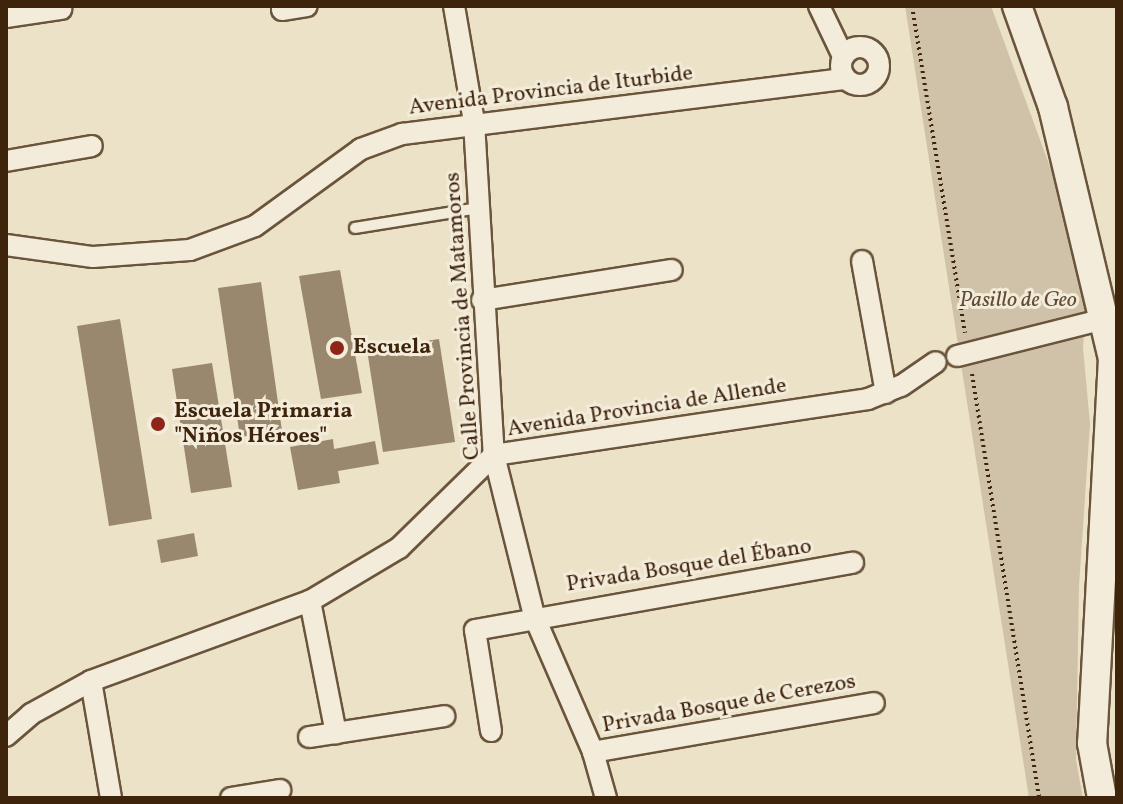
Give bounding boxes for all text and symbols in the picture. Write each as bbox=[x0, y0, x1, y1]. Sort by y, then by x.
street label: Avenida Provincia de Iturbide bbox=[407, 60, 695, 122]
street label: Calle Provincia de Matamoros bbox=[440, 171, 486, 461]
park label: Pasillo de Geo bbox=[959, 288, 1077, 314]
place label: Escuela bbox=[353, 335, 431, 361]
marker: Escuela bbox=[328, 339, 346, 357]
street label: Avenida Provincia de Allende bbox=[505, 373, 789, 443]
place label: Escuela Primaria "Niños Héroes" bbox=[174, 398, 353, 450]
marker: Escuela Primaria "Niños Héroes" bbox=[149, 415, 167, 433]
street label: Privada Bosque del Ébano bbox=[565, 534, 813, 598]
street label: Privada Bosque de Cerezos bbox=[600, 669, 858, 739]

